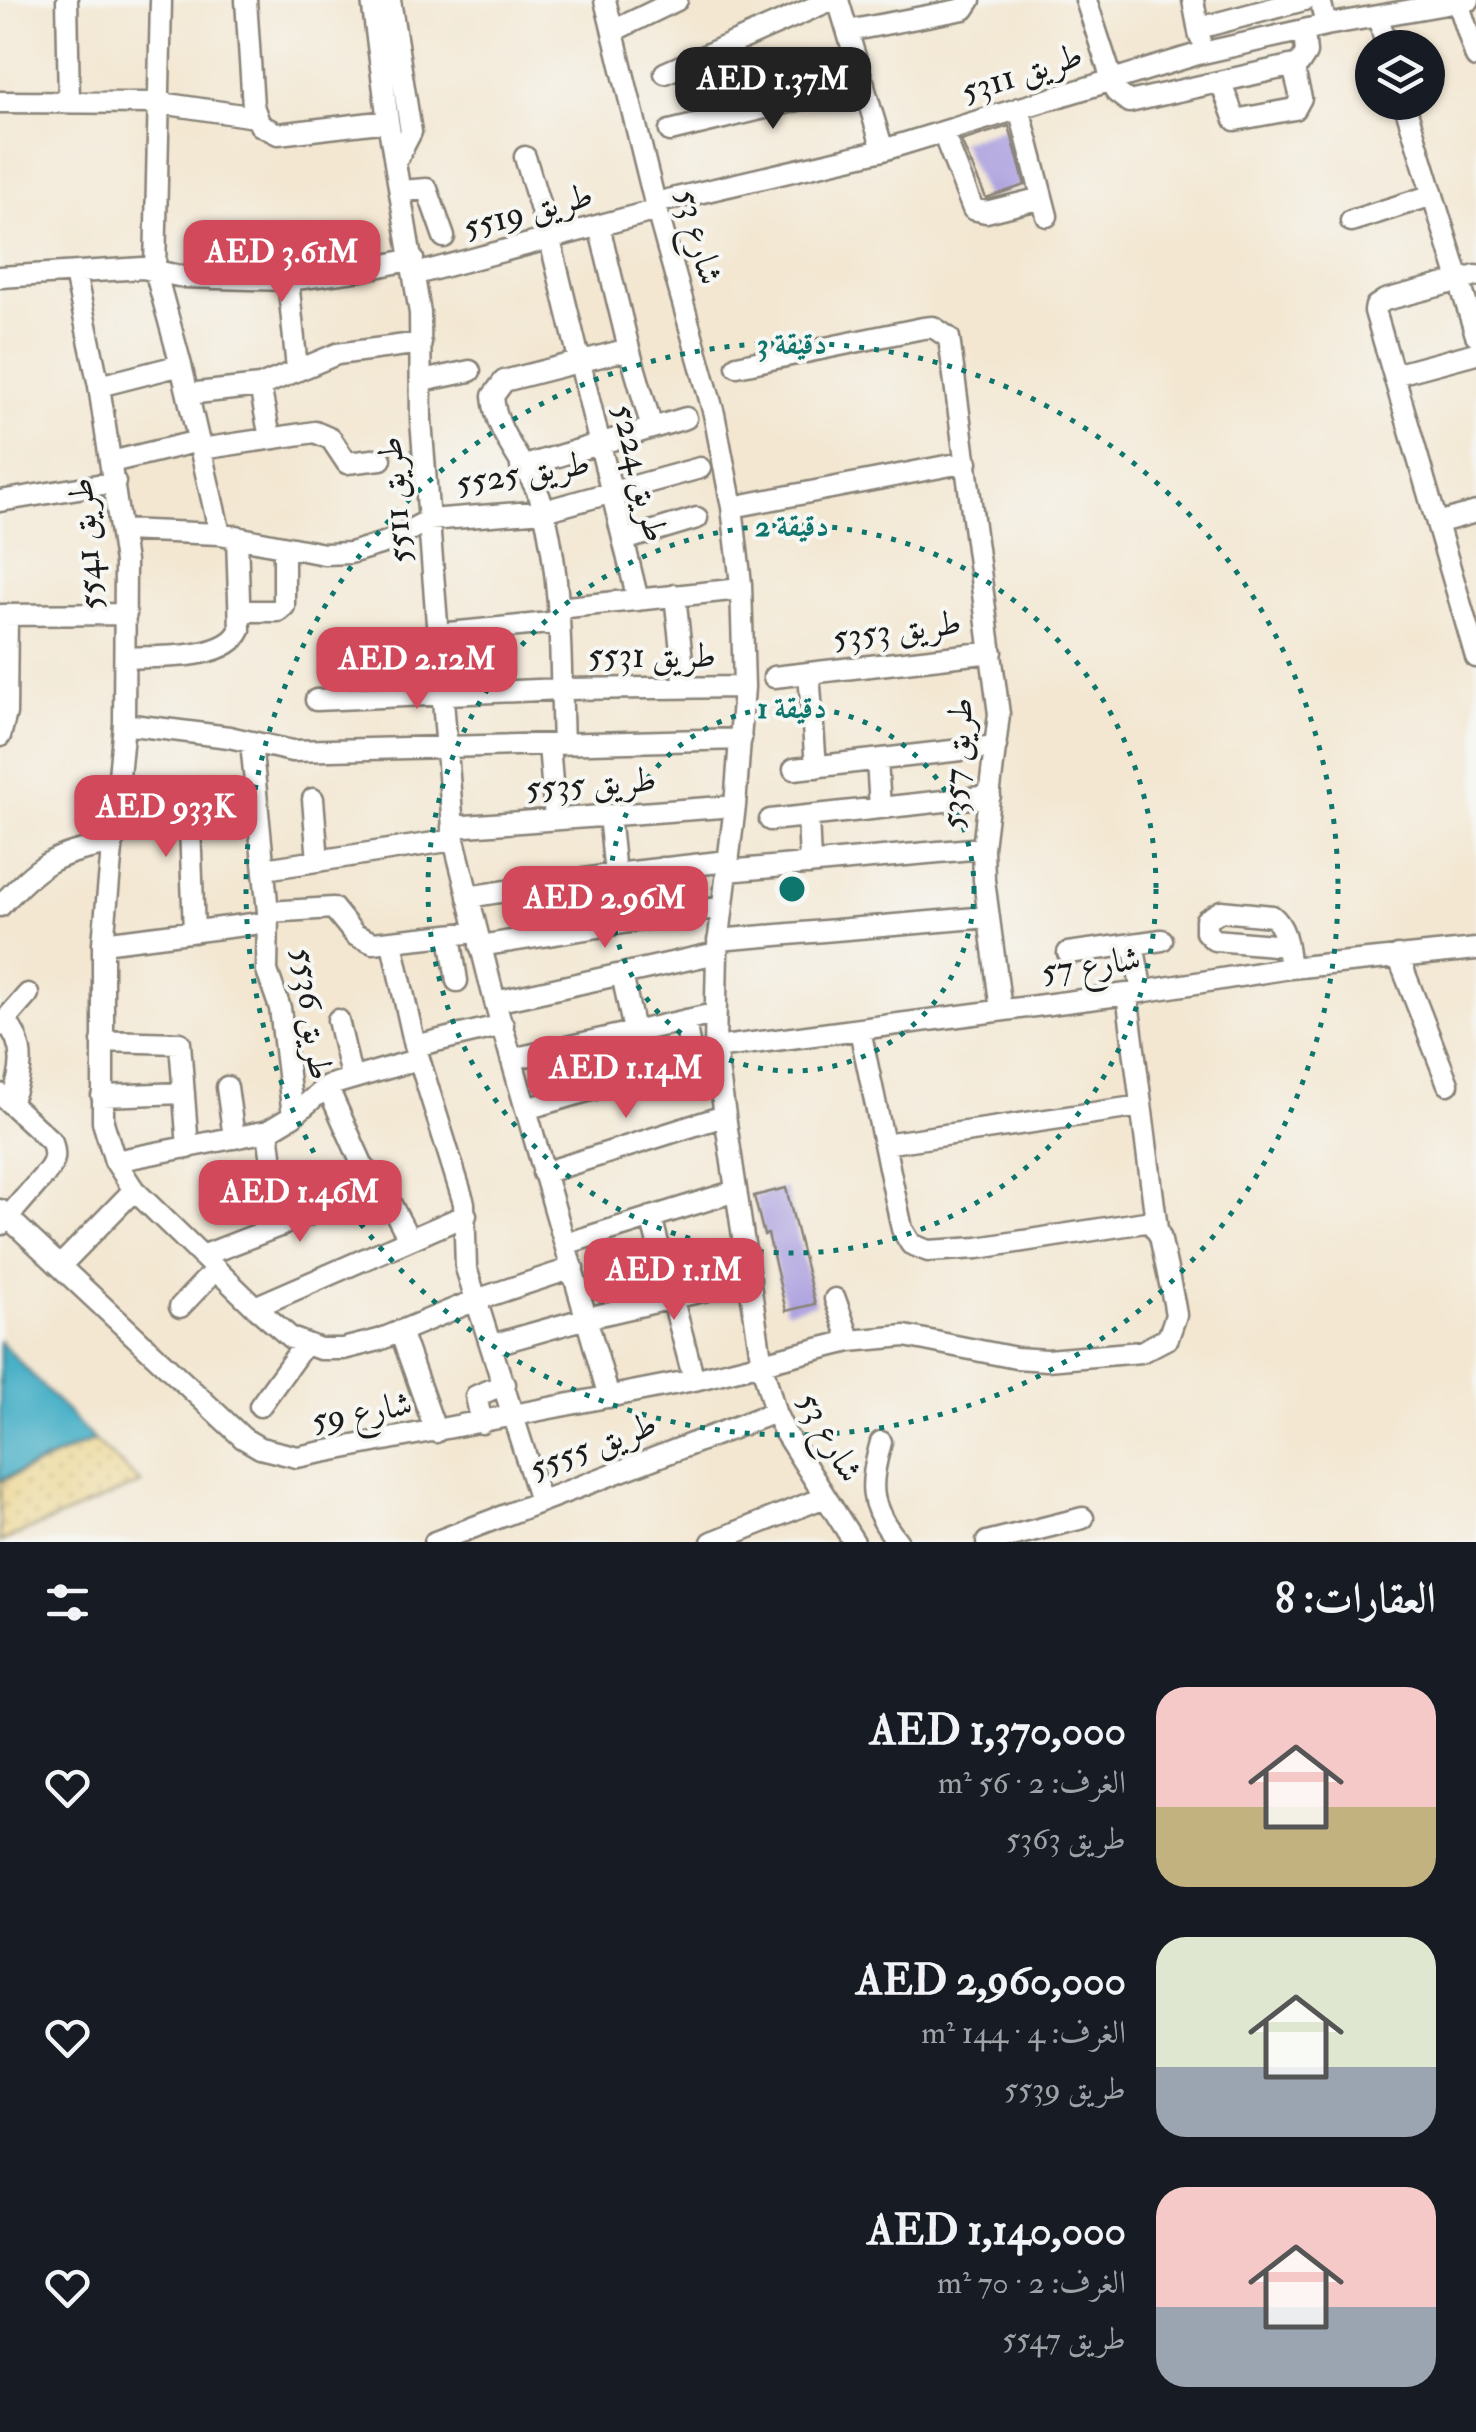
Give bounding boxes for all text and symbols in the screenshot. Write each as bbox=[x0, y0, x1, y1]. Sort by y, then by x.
map controls bbox=[1355, 30, 1445, 120]
button: layers bbox=[1355, 30, 1445, 120]
street label: طريق 5311 bbox=[956, 33, 1088, 113]
pin: AED 1.37M bbox=[659, 47, 887, 132]
text: AED 1.37M bbox=[697, 59, 849, 99]
street label: طريق 5519 bbox=[458, 173, 598, 249]
street label: شارع 53 bbox=[659, 184, 733, 291]
pin: AED 3.61M bbox=[168, 220, 396, 305]
text: AED 3.61M bbox=[205, 232, 359, 272]
text: 3 دقيقة bbox=[757, 326, 827, 363]
street label: طريق 5224 bbox=[602, 399, 678, 547]
street label: طريق 5511 bbox=[368, 435, 422, 565]
street label: طريق 5525 bbox=[453, 441, 593, 505]
street label: طريق 5541 bbox=[58, 476, 114, 612]
text: 2 دقيقة bbox=[755, 508, 829, 545]
street label: طريق 5353 bbox=[830, 600, 964, 660]
pin: AED 2.12M bbox=[303, 627, 531, 712]
street label: طريق 5531 bbox=[588, 634, 716, 678]
text: AED 2.12M bbox=[338, 639, 496, 679]
text: 1 دقيقة bbox=[757, 690, 827, 727]
street label: طريق 5357 bbox=[930, 696, 984, 830]
street label: طريق 5535 bbox=[524, 757, 658, 811]
pin: AED 933K bbox=[63, 775, 269, 860]
text: AED 933K bbox=[96, 787, 236, 827]
pin: AED 2.96M bbox=[491, 866, 719, 951]
centre of rings bbox=[774, 871, 810, 907]
text: AED 2.96M bbox=[524, 878, 686, 918]
street label: شارع 57 bbox=[1039, 936, 1144, 1000]
street label: طريق 5536 bbox=[281, 945, 343, 1083]
pin: AED 1.14M bbox=[512, 1036, 740, 1121]
text: AED 1.14M bbox=[549, 1048, 703, 1088]
pin: AED 1.46M bbox=[186, 1160, 414, 1245]
text: AED 1.46M bbox=[221, 1172, 379, 1212]
pin: AED 1.1M bbox=[571, 1238, 777, 1323]
text: AED 1.1M bbox=[606, 1250, 742, 1290]
street label: شارع 59 bbox=[308, 1382, 417, 1448]
street label: شارع 53 bbox=[782, 1384, 873, 1493]
street label: طريق 5555 bbox=[523, 1402, 663, 1490]
text: العقارات: 8 bbox=[1275, 1573, 1436, 1625]
icon: filters bbox=[40, 1575, 95, 1630]
text: AED 1,370,000 bbox=[870, 1705, 1126, 1757]
icon: home bbox=[1236, 1727, 1356, 1847]
icon: heart bbox=[40, 1760, 95, 1815]
text: الغرف: 2 · 56 m² bbox=[938, 1763, 1126, 1803]
text: طريق 5363 bbox=[1006, 1819, 1126, 1859]
text: AED 2,960,000 bbox=[856, 1955, 1126, 2007]
icon: home bbox=[1236, 1977, 1356, 2097]
icon: heart bbox=[40, 2010, 95, 2065]
text: الغرف: 4 · 144 m² bbox=[921, 2013, 1126, 2053]
text: طريق 5539 bbox=[1004, 2069, 1126, 2109]
text: AED 1,140,000 bbox=[867, 2205, 1126, 2257]
icon: home bbox=[1236, 2227, 1356, 2347]
icon: heart bbox=[40, 2260, 95, 2315]
text: الغرف: 2 · 70 m² bbox=[937, 2263, 1126, 2303]
text: طريق 5547 bbox=[1002, 2319, 1126, 2359]

